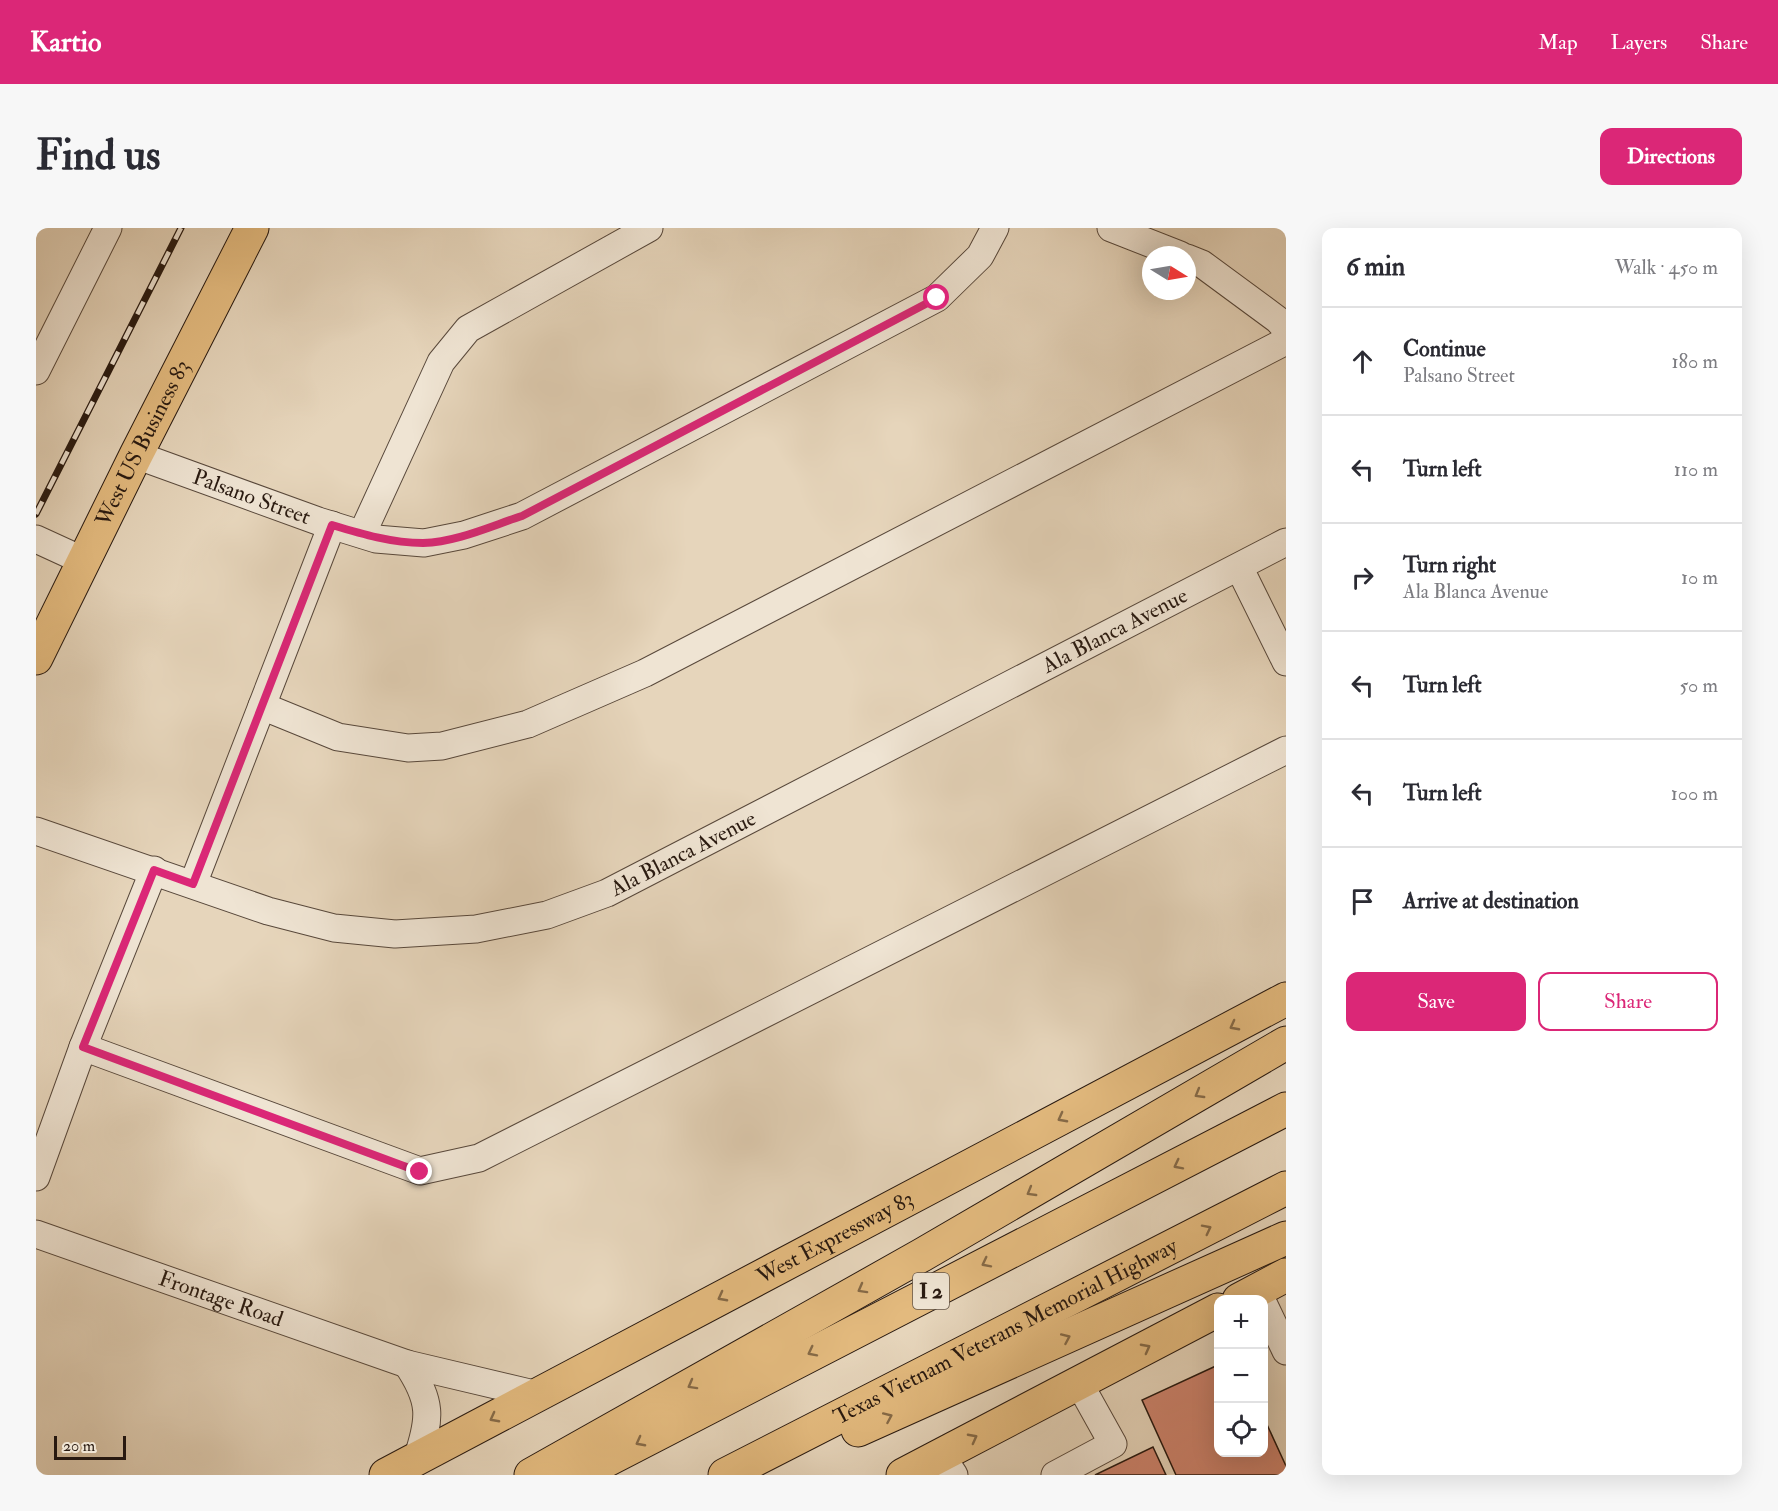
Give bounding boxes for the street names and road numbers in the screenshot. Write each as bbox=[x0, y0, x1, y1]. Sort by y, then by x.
street label: West US Business 83 bbox=[89, 355, 196, 532]
street label: Palsano Street bbox=[189, 463, 314, 531]
street label: Ala Blanca Avenue bbox=[1037, 581, 1192, 680]
street label: Ala Blanca Avenue bbox=[605, 804, 761, 903]
street label: West Expressway 83 bbox=[751, 1185, 918, 1291]
street label: Texas Vietnam Veterans Memorial Highway bbox=[829, 1232, 1182, 1431]
street label: Frontage Road bbox=[155, 1264, 287, 1334]
road number: I 2 bbox=[913, 1273, 949, 1309]

